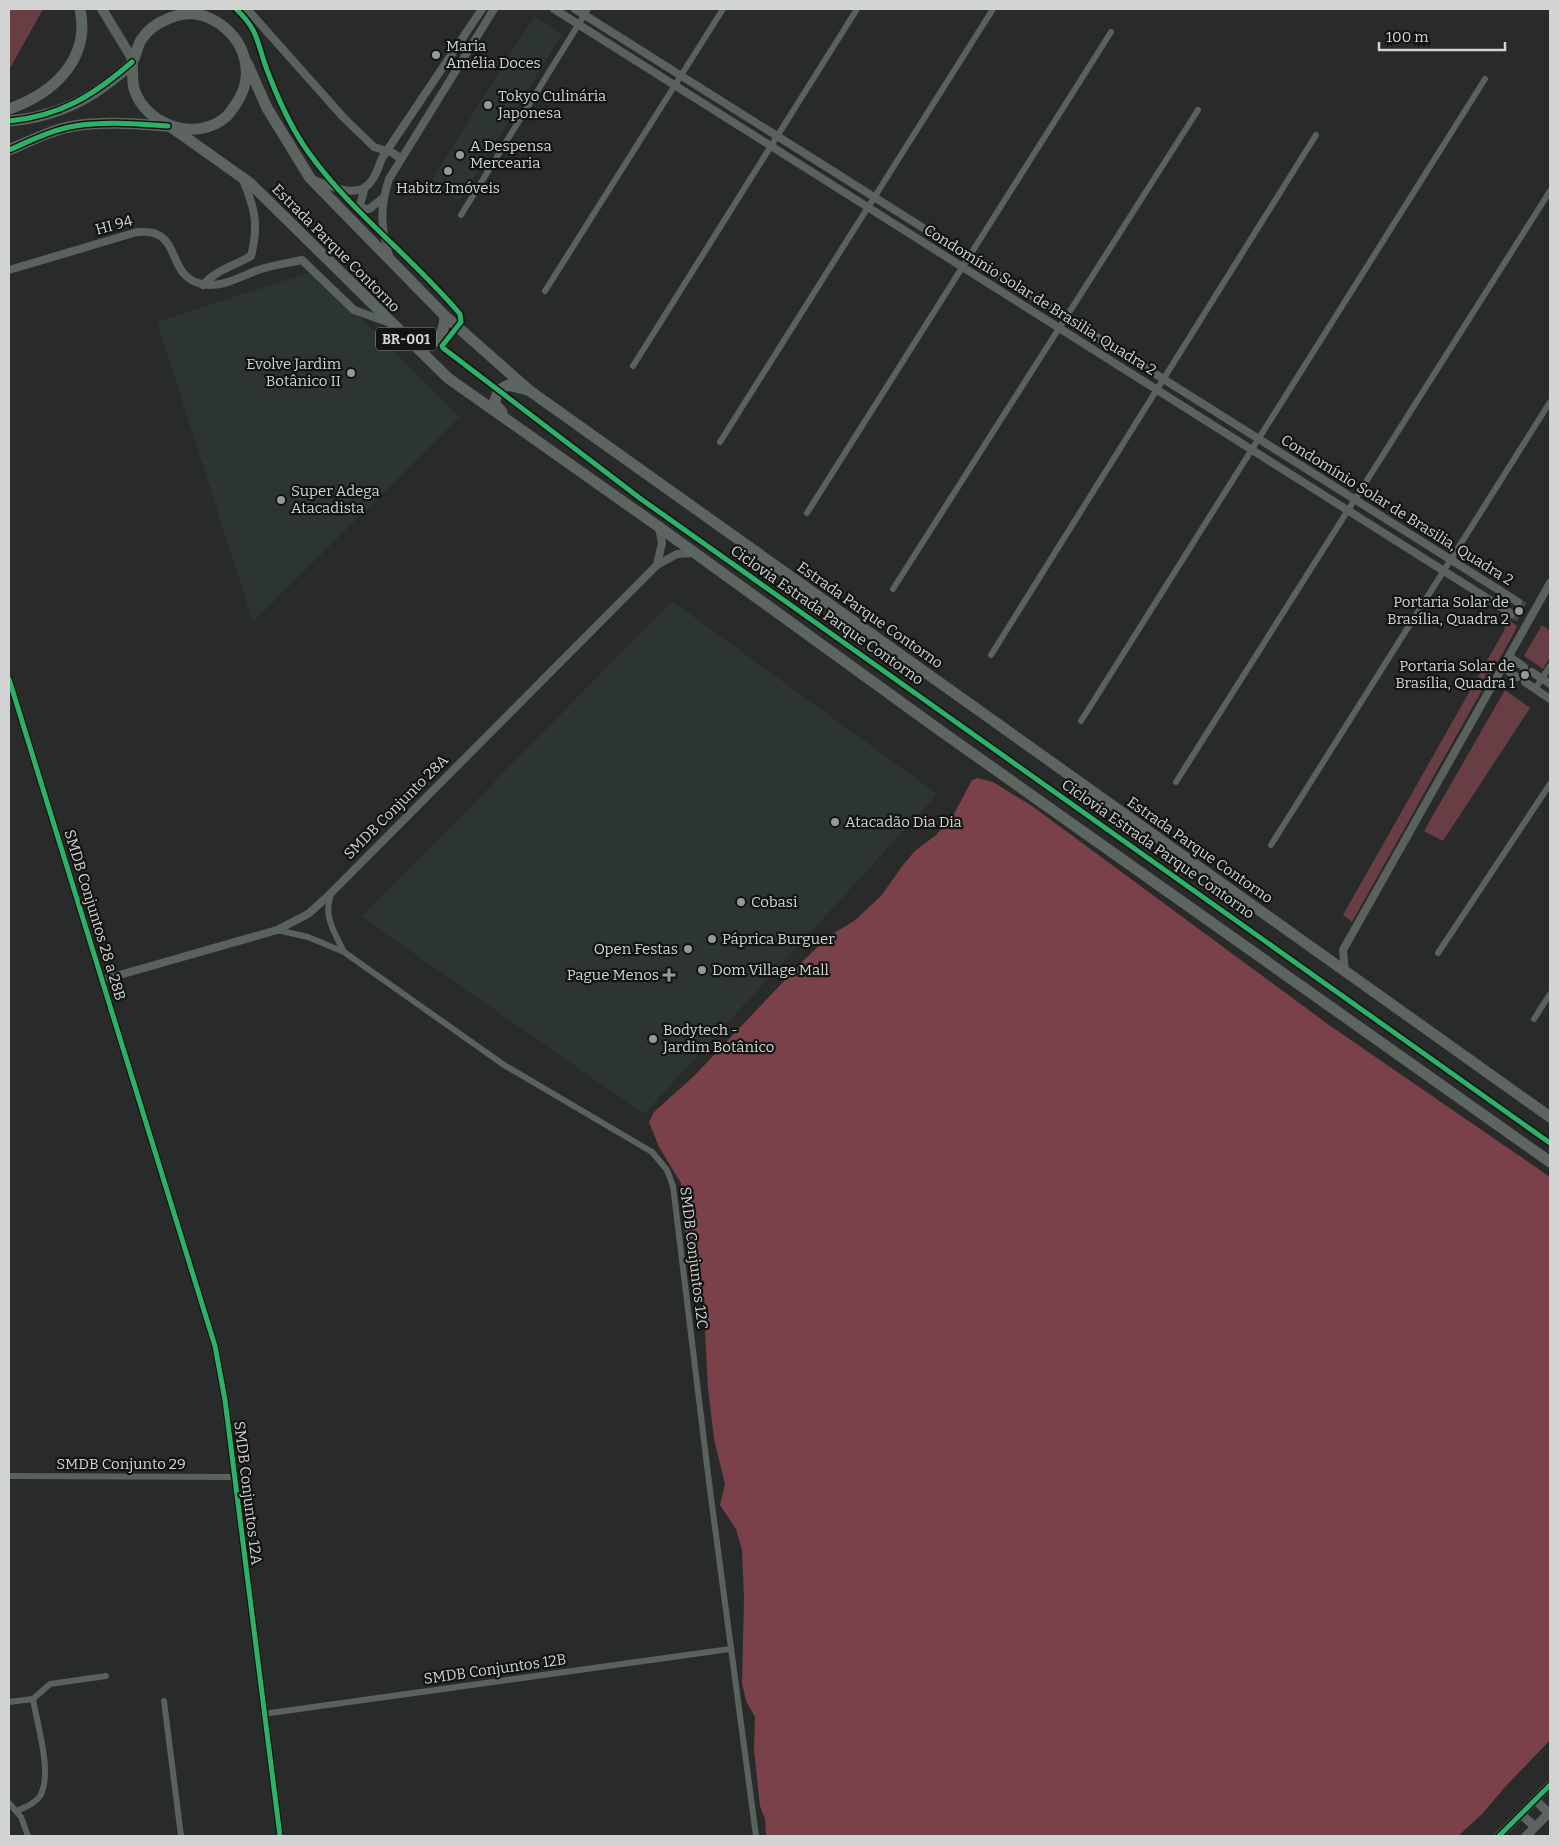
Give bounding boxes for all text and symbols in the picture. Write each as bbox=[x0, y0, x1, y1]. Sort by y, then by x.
scale bar bbox=[1379, 20, 1505, 52]
text: 100 m bbox=[1386, 28, 1429, 46]
place label: Maria Amélia Doces bbox=[446, 37, 541, 72]
marker: Maria Amélia Doces bbox=[430, 49, 442, 61]
place label: Tokyo Culinária Japonesa bbox=[497, 87, 606, 122]
marker: Tokyo Culinária Japonesa bbox=[482, 99, 494, 111]
place label: A Despensa Mercearia bbox=[470, 137, 552, 172]
marker: A Despensa Mercearia bbox=[454, 149, 466, 161]
marker: Habitz Imóveis bbox=[442, 165, 454, 177]
place label: Habitz Imóveis bbox=[396, 179, 500, 197]
street label: Estrada Parque Contorno bbox=[268, 180, 404, 316]
street label: HI 94 bbox=[93, 211, 135, 239]
street label: Condomínio Solar de Brasilia, Quadra 2 bbox=[921, 221, 1159, 379]
road number: BR-001 bbox=[376, 328, 436, 350]
place label: Evolve Jardim Botânico II bbox=[246, 355, 342, 390]
marker: Evolve Jardim Botânico II bbox=[345, 367, 357, 379]
street label: Condomínio Solar de Brasilia, Quadra 2 bbox=[1278, 431, 1516, 589]
place label: Super Adega Atacadista bbox=[291, 482, 380, 517]
marker: Super Adega Atacadista bbox=[275, 494, 287, 506]
street label: Ciclovia Estrada Parque Contorno bbox=[727, 541, 927, 689]
street label: Estrada Parque Contorno bbox=[794, 558, 946, 672]
place label: Portaria Solar de Brasília, Quadra 2 bbox=[1387, 593, 1509, 628]
marker: Portaria Solar de Brasília, Quadra 2 bbox=[1513, 605, 1525, 617]
place label: Portaria Solar de Brasília, Quadra 1 bbox=[1395, 657, 1515, 692]
marker: Portaria Solar de Brasília, Quadra 1 bbox=[1519, 669, 1531, 681]
street label: SMDB Conjunto 28A bbox=[340, 751, 452, 863]
street label: Ciclovia Estrada Parque Contorno bbox=[1058, 775, 1258, 923]
street label: Estrada Parque Contorno bbox=[1124, 793, 1276, 907]
place label: Atacadão Dia Dia bbox=[845, 813, 962, 831]
marker: Atacadão Dia Dia bbox=[829, 816, 841, 828]
street label: SMDB Conjuntos 28 a 28B bbox=[60, 827, 130, 1003]
place label: Cobasi bbox=[751, 893, 798, 911]
marker: Cobasi bbox=[735, 896, 747, 908]
place label: Páprica Burguer bbox=[722, 930, 835, 948]
marker: Páprica Burguer bbox=[706, 933, 718, 945]
place label: Open Festas bbox=[594, 940, 678, 958]
marker: Open Festas bbox=[682, 943, 694, 955]
place label: Dom Village Mall bbox=[712, 961, 829, 979]
marker: Dom Village Mall bbox=[696, 964, 708, 976]
place label: Pague Menos bbox=[567, 966, 659, 984]
marker: Pague Menos bbox=[663, 969, 675, 981]
place label: Bodytech - Jardim Botânico bbox=[662, 1021, 774, 1056]
marker: Bodytech - Jardim Botânico bbox=[647, 1033, 659, 1045]
street label: SMDB Conjuntos 12C bbox=[676, 1186, 712, 1330]
street label: SMDB Conjuntos 12A bbox=[230, 1420, 266, 1566]
street label: SMDB Conjunto 29 bbox=[56, 1455, 186, 1473]
street label: SMDB Conjuntos 12B bbox=[423, 1650, 567, 1688]

